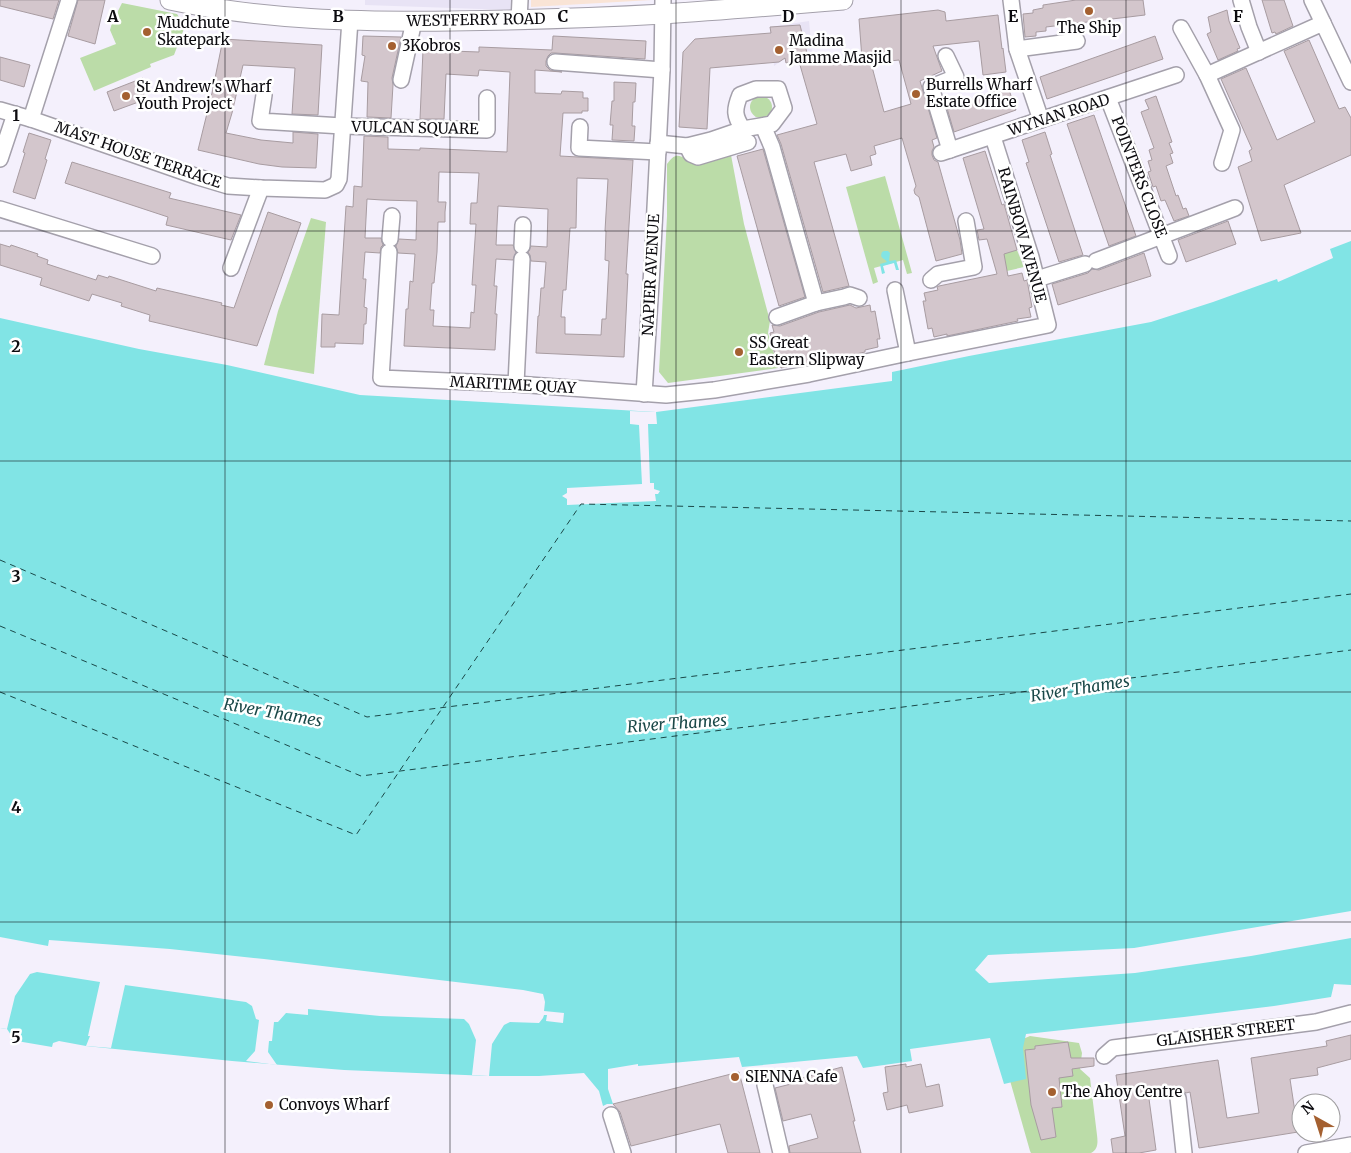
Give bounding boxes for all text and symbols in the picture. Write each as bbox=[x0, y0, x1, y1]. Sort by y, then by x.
marker: The Ship bbox=[1083, 5, 1095, 17]
text: A bbox=[106, 6, 119, 26]
text: B bbox=[332, 6, 344, 26]
text: C bbox=[558, 6, 568, 26]
text: D bbox=[782, 6, 794, 26]
text: E bbox=[1008, 6, 1019, 26]
text: F bbox=[1233, 6, 1243, 26]
street label: WESTFERRY ROAD bbox=[405, 9, 546, 30]
place label: Mudchute Skatepark bbox=[157, 13, 230, 49]
place label: The Ship bbox=[1057, 18, 1121, 37]
marker: Mudchute Skatepark bbox=[141, 26, 153, 38]
place label: Madina Jamme Masjid bbox=[788, 31, 892, 67]
place label: 3Kobros bbox=[402, 36, 461, 55]
marker: 3Kobros bbox=[386, 40, 398, 52]
marker: Madina Jamme Masjid bbox=[773, 44, 785, 56]
place label: Burrells Wharf Estate Office bbox=[926, 75, 1033, 111]
place label: St Andrew's Wharf Youth Project bbox=[135, 77, 273, 113]
marker: Burrells Wharf Estate Office bbox=[910, 88, 922, 100]
street label: WYNAN ROAD bbox=[1005, 89, 1112, 140]
marker: St Andrew's Wharf Youth Project bbox=[120, 90, 132, 102]
text: 1 bbox=[12, 105, 20, 125]
street label: POINTERS CLOSE bbox=[1108, 113, 1172, 241]
street label: MAST HOUSE TERRACE bbox=[52, 117, 224, 192]
street label: VULCAN SQUARE bbox=[350, 117, 479, 138]
street label: RAINBOW AVENUE bbox=[994, 165, 1051, 305]
street label: NAPIER AVENUE bbox=[638, 213, 663, 336]
place label: SS Great Eastern Slipway bbox=[749, 333, 865, 369]
text: 2 bbox=[11, 336, 21, 356]
marker: SS Great Eastern Slipway bbox=[733, 346, 745, 358]
street label: MARITIME QUAY bbox=[449, 372, 577, 397]
text: 3 bbox=[11, 566, 21, 586]
water label: River Thames bbox=[1029, 670, 1131, 706]
water label: River Thames bbox=[222, 693, 324, 731]
water label: River Thames bbox=[626, 710, 728, 736]
text: 4 bbox=[11, 797, 21, 817]
street label: GLAISHER STREET bbox=[1155, 1014, 1297, 1050]
text: 5 bbox=[11, 1027, 21, 1047]
place label: SIENNA Cafe bbox=[745, 1067, 838, 1086]
marker: SIENNA Cafe bbox=[729, 1071, 741, 1083]
place label: The Ahoy Centre bbox=[1062, 1082, 1183, 1101]
marker: The Ahoy Centre bbox=[1046, 1086, 1058, 1098]
north arrow bbox=[1291, 1093, 1341, 1143]
place label: Convoys Wharf bbox=[279, 1095, 390, 1114]
text: N bbox=[1298, 1097, 1318, 1118]
marker: Convoys Wharf bbox=[263, 1099, 275, 1111]

